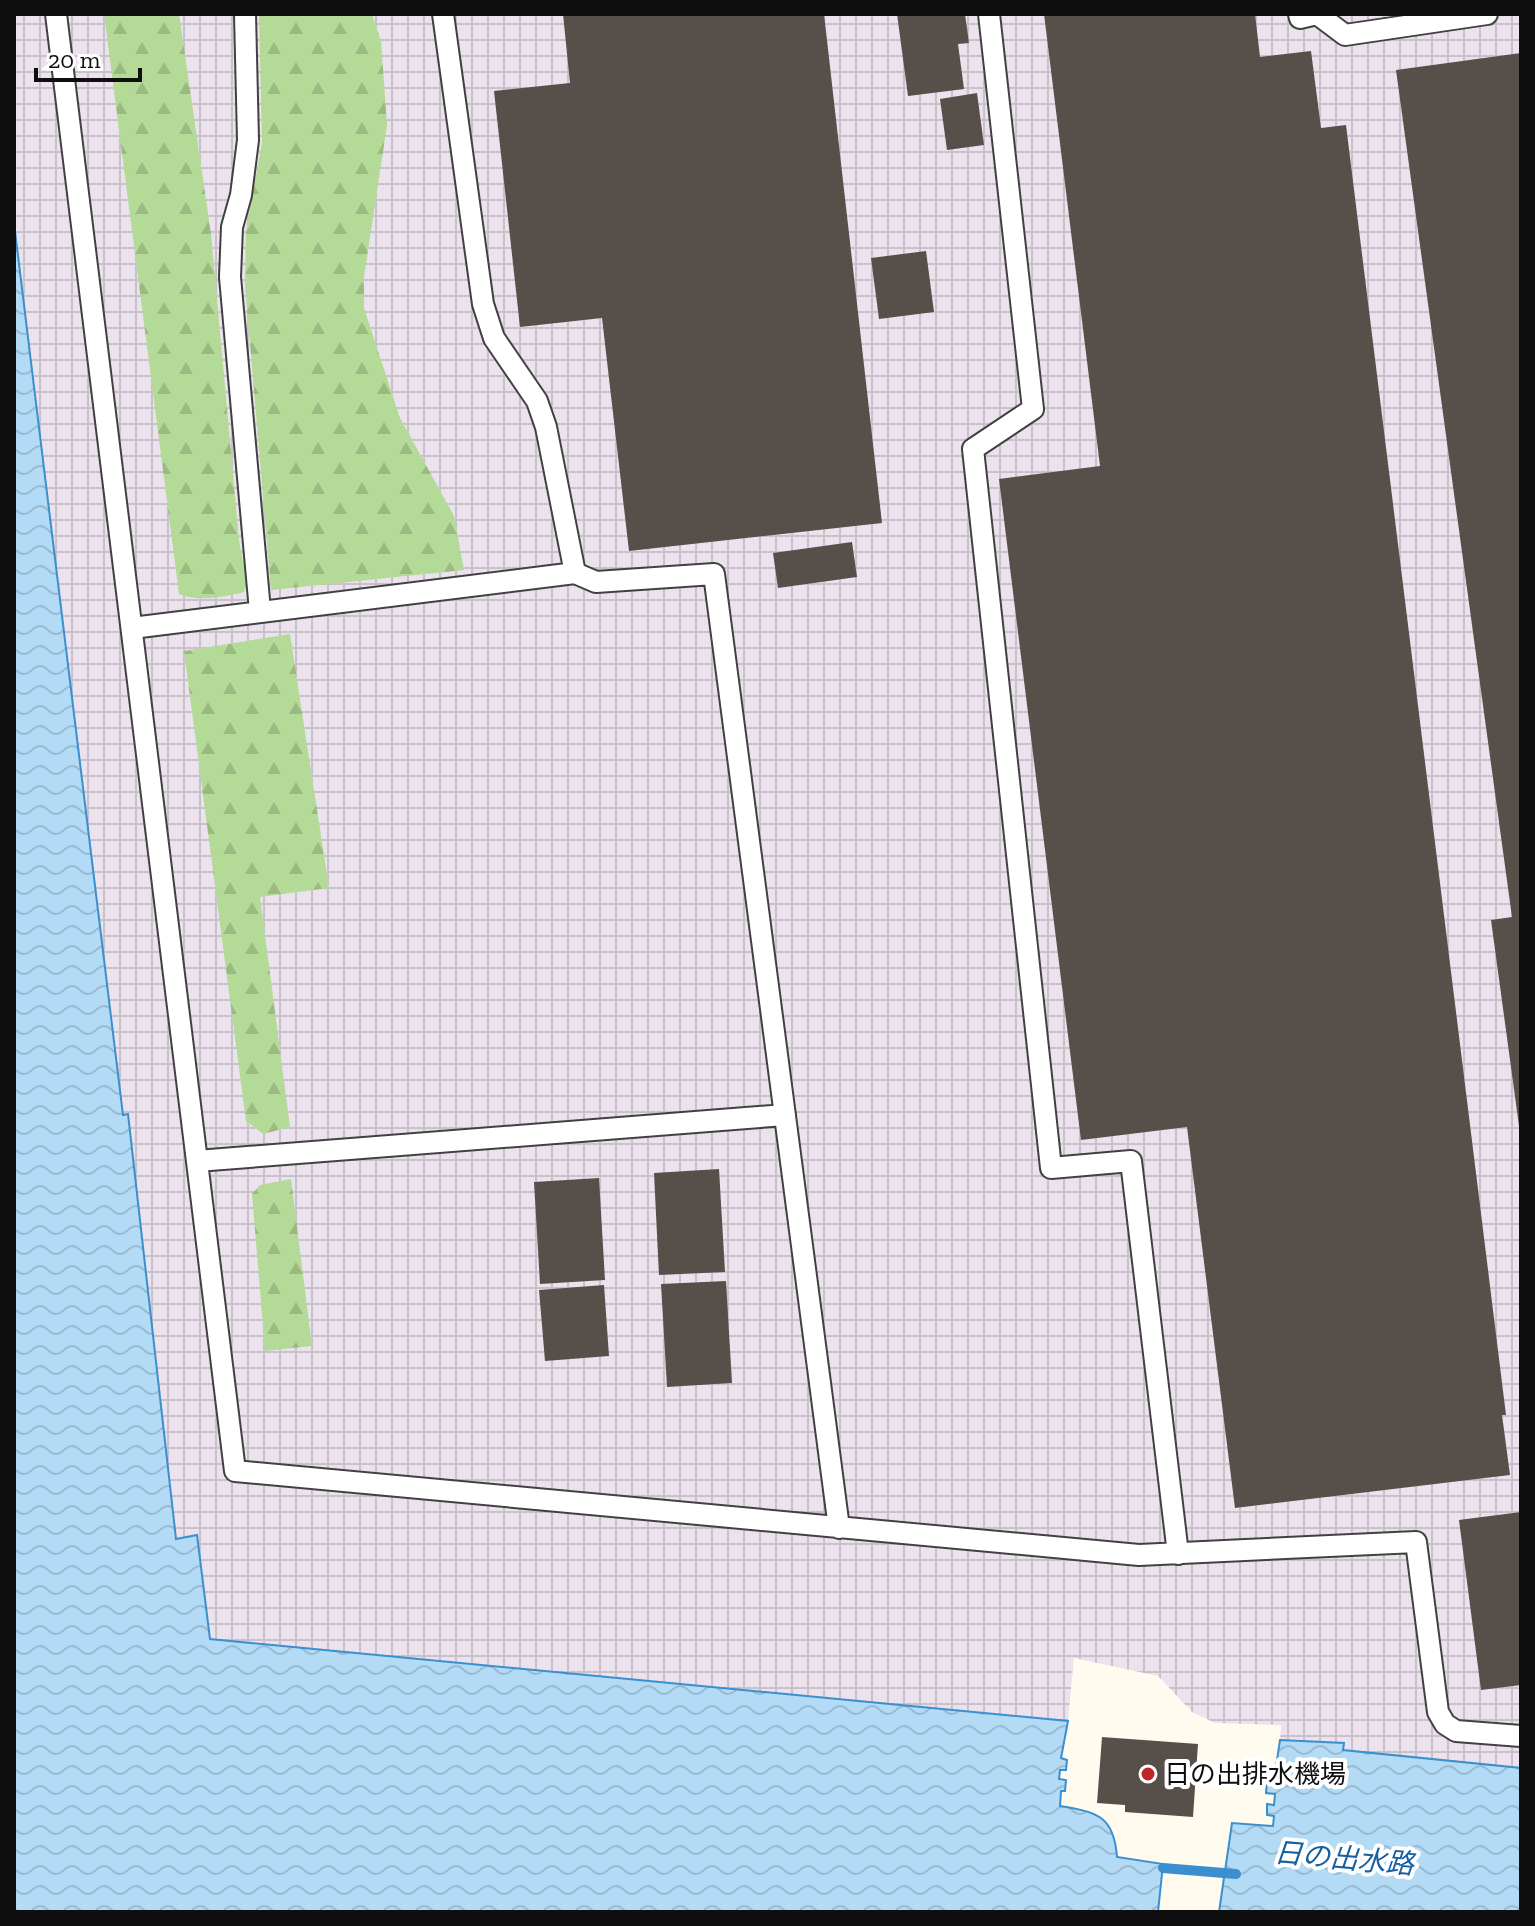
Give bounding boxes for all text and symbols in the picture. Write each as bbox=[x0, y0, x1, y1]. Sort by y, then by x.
scale bar bbox=[36, 32, 140, 82]
text: 20 m bbox=[48, 45, 101, 74]
place label: 日の出排水機場 bbox=[1164, 1758, 1346, 1790]
marker: 日の出排水機場 bbox=[1139, 1765, 1157, 1783]
water label: 日の出水路 bbox=[1273, 1836, 1417, 1881]

